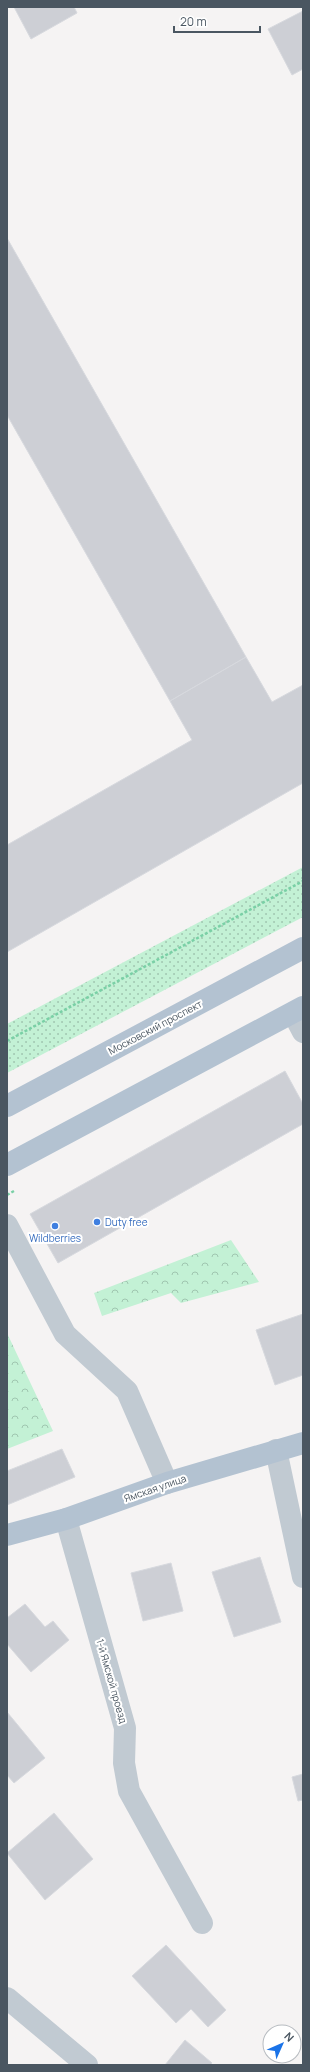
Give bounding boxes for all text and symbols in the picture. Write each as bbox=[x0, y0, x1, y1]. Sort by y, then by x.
scale bar bbox=[174, 8, 260, 34]
text: 20 m bbox=[180, 13, 207, 30]
street label: Московский проспект bbox=[106, 996, 204, 1058]
place label: Duty free bbox=[105, 1215, 148, 1229]
marker: Duty free bbox=[92, 1217, 102, 1227]
marker: Wildberries bbox=[50, 1221, 60, 1231]
place label: Wildberries bbox=[29, 1231, 81, 1245]
street label: Ямская улица bbox=[122, 1471, 188, 1505]
street label: 1-й Ямской проезд bbox=[93, 1637, 131, 1725]
north arrow bbox=[262, 2024, 302, 2064]
text: N bbox=[281, 2028, 298, 2045]

